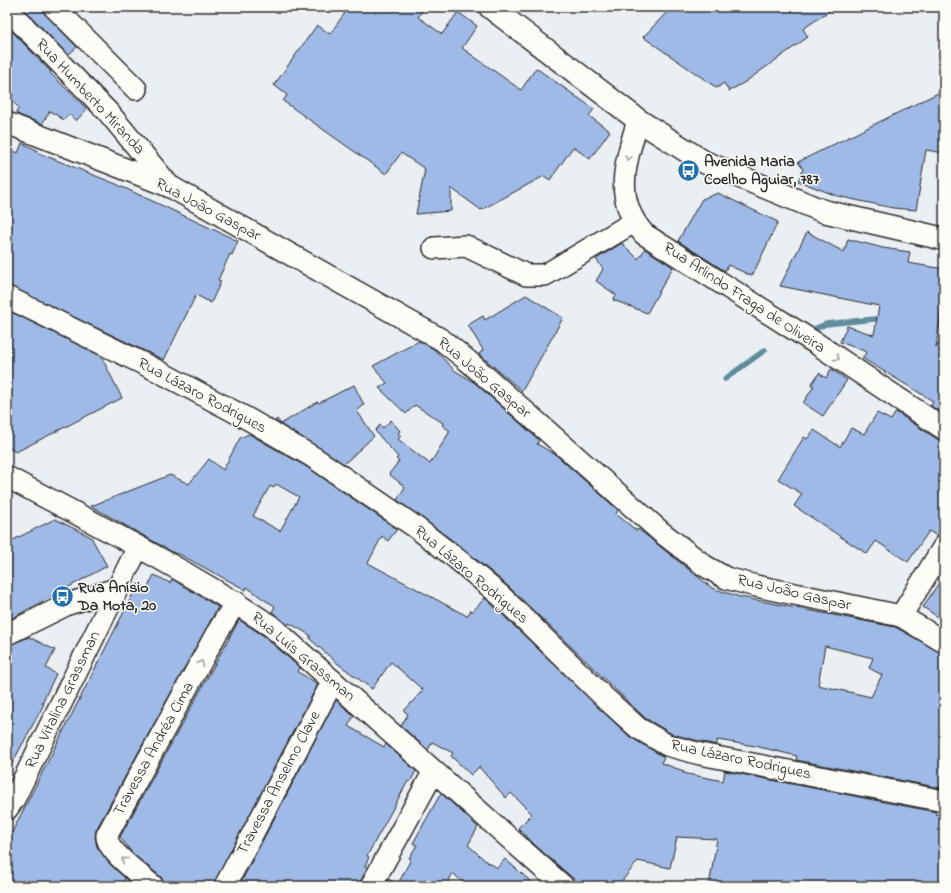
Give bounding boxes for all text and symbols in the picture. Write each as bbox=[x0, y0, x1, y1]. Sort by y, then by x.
street label: Rua Humberto Miranda bbox=[30, 33, 150, 161]
place label: Avenida Maria Coelho Aguiar, 787 bbox=[704, 150, 820, 193]
one-way arrow bbox=[624, 155, 633, 161]
bus stop icon: Avenida Maria Coelho Aguiar, 787 bbox=[676, 158, 702, 184]
street label: Rua João Gaspar bbox=[151, 172, 265, 248]
street label: Rua Arlindo Fraga de Oliveira bbox=[658, 236, 830, 360]
street label: Rua João Gaspar bbox=[432, 331, 536, 425]
street label: Rua Lázaro Rodrigues bbox=[133, 352, 271, 440]
one-way arrow bbox=[833, 353, 840, 360]
street label: Rua Lázaro Rodrigues bbox=[409, 520, 533, 630]
street label: Rua João Gaspar bbox=[735, 568, 853, 618]
place label: Rua Anísio Da Mota, 20 bbox=[77, 576, 156, 618]
bus stop icon: Rua Anísio Da Mota, 20 bbox=[49, 584, 75, 610]
street label: Rua Luís Grassman bbox=[246, 606, 360, 708]
street label: Rua Vitalina Grassman bbox=[19, 627, 107, 773]
one-way arrow bbox=[196, 660, 204, 667]
street label: Travessa Andréa Cima bbox=[107, 678, 201, 820]
street label: Travessa Anselmo Clave bbox=[231, 706, 328, 859]
street label: Rua Lázaro Rodrigues bbox=[669, 733, 813, 787]
one-way arrow bbox=[121, 857, 129, 865]

